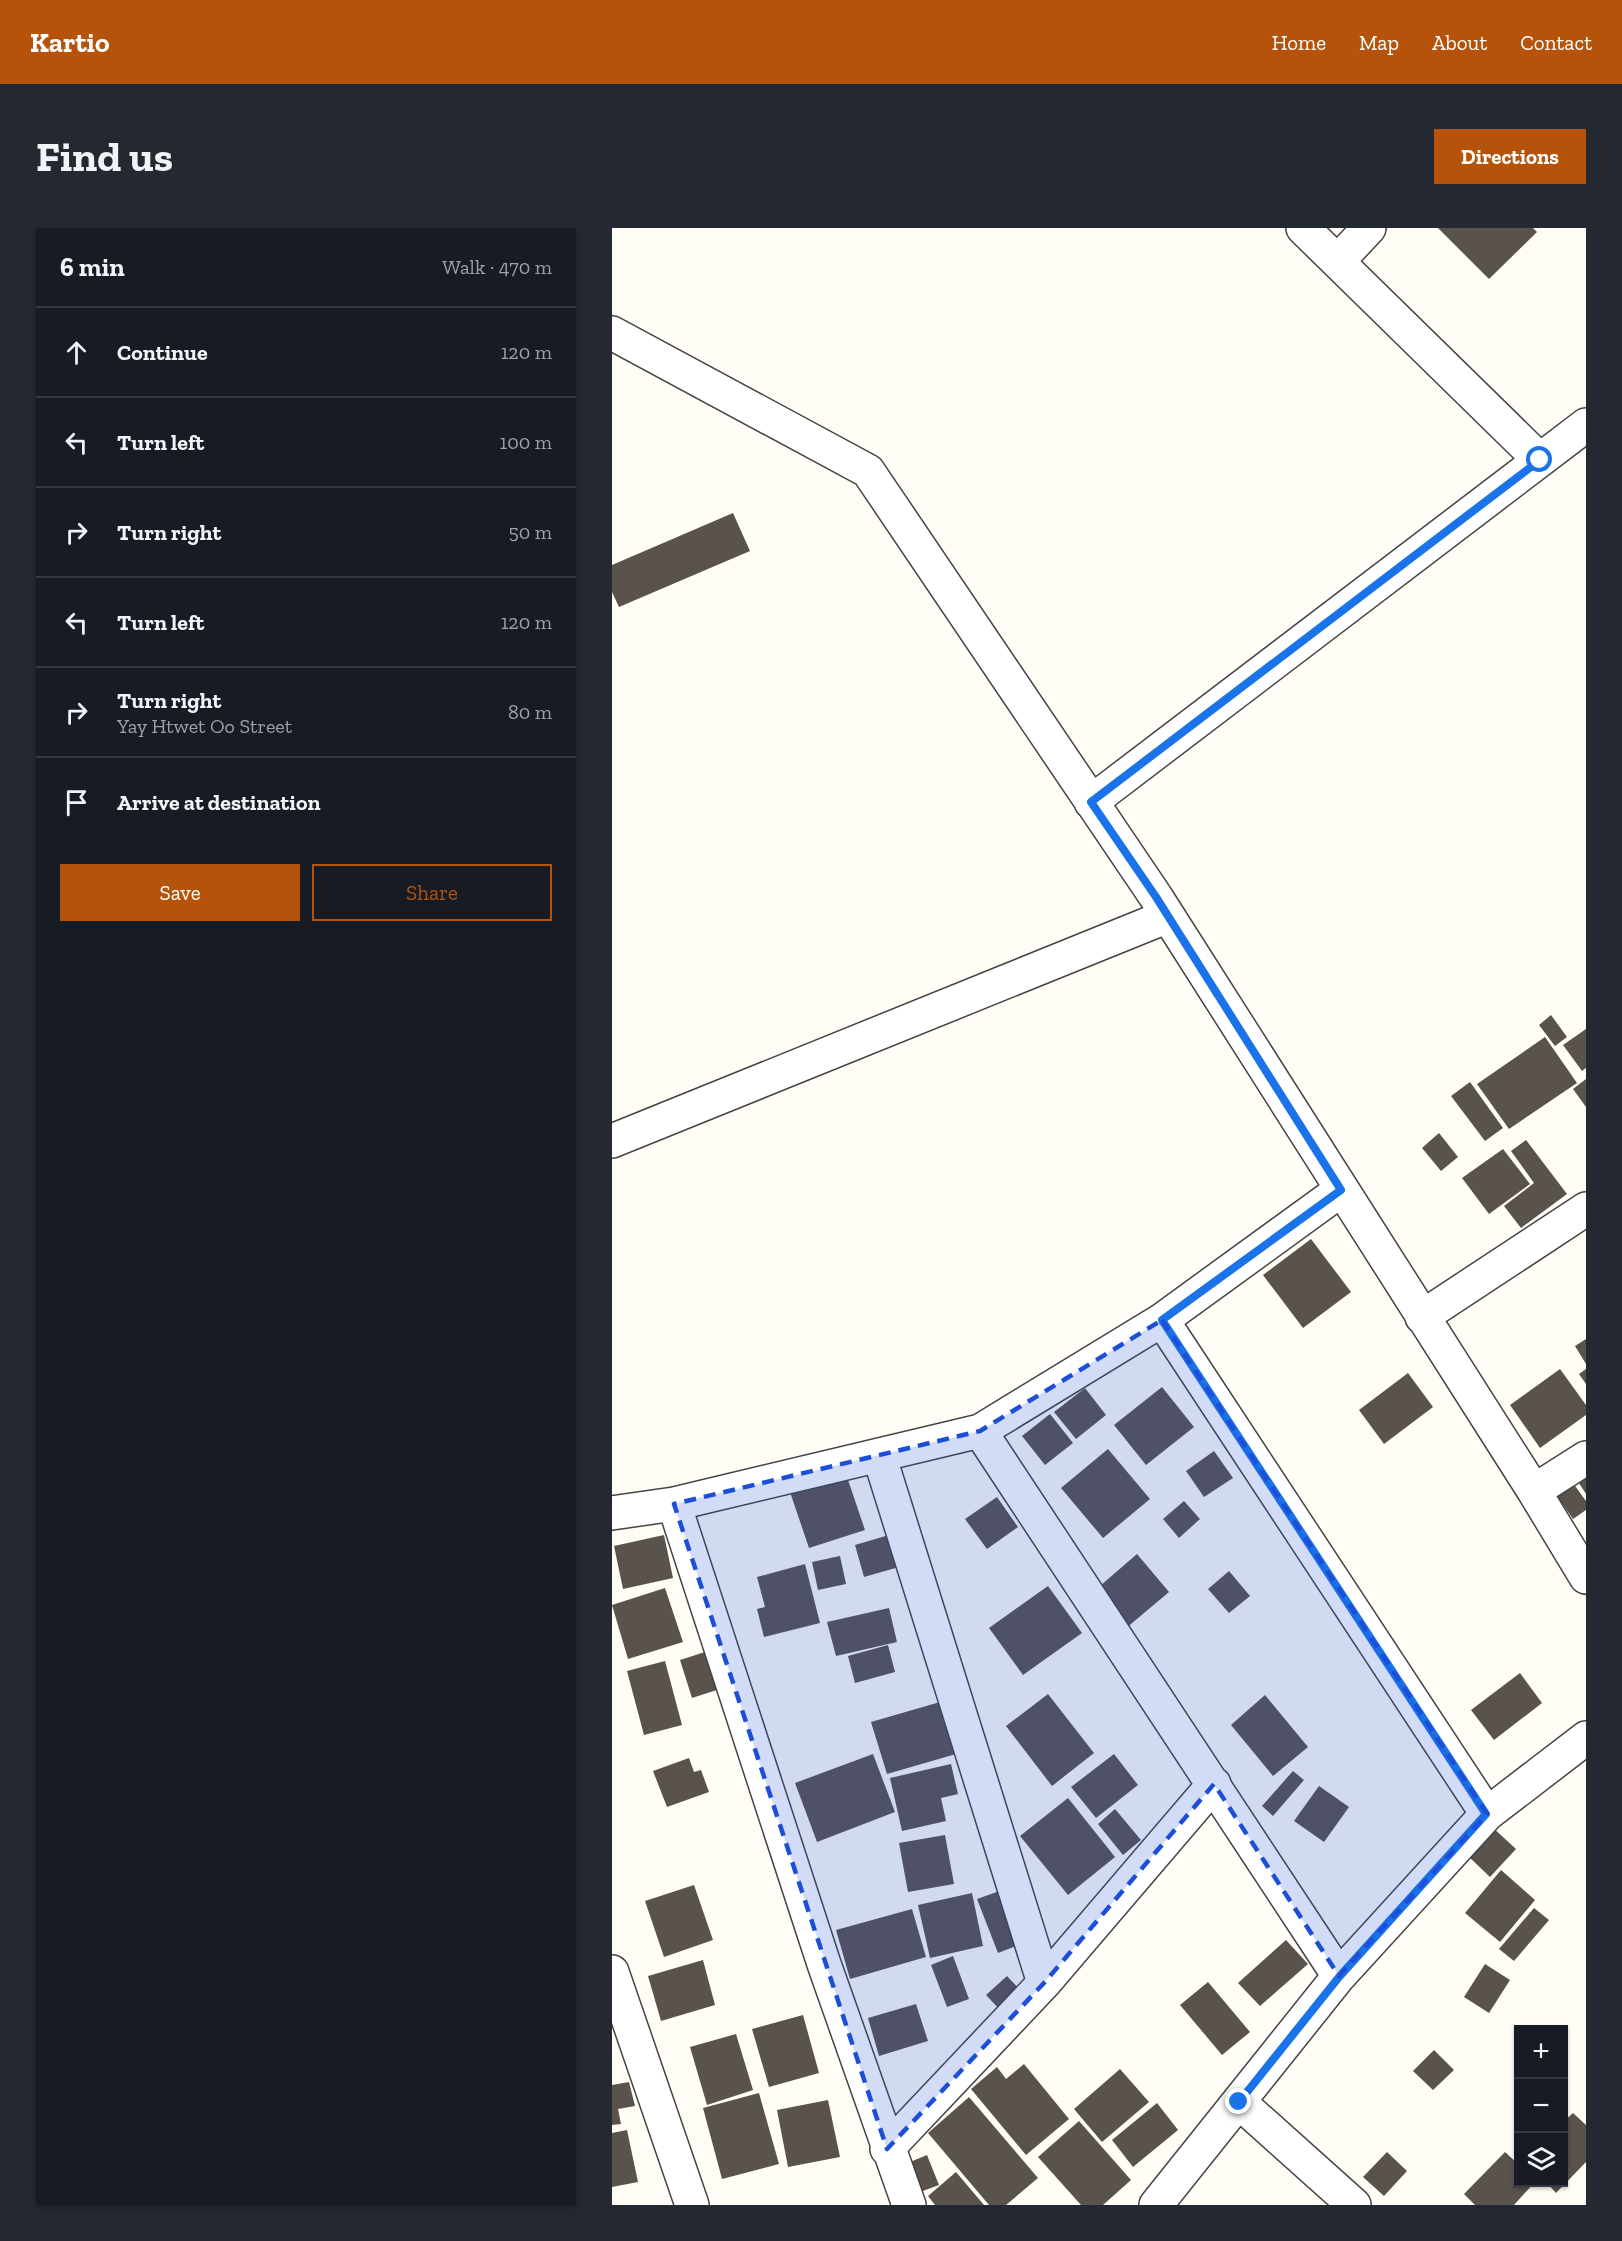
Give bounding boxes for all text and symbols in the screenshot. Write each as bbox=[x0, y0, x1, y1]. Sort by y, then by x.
text: Kartio bbox=[30, 26, 110, 59]
text: Home bbox=[1272, 30, 1326, 55]
text: Map bbox=[1359, 30, 1399, 55]
text: About bbox=[1432, 30, 1487, 55]
text: Contact bbox=[1520, 30, 1592, 55]
button: Directions bbox=[1434, 129, 1586, 184]
text: Find us bbox=[36, 131, 173, 182]
text: 6 min bbox=[60, 251, 125, 283]
text: Walk · 470 m bbox=[442, 255, 552, 279]
icon: ahead bbox=[60, 336, 93, 369]
text: Continue bbox=[117, 339, 208, 366]
text: 120 m bbox=[501, 340, 552, 364]
icon: left bbox=[60, 426, 93, 459]
text: Turn left bbox=[117, 429, 204, 456]
text: 100 m bbox=[499, 430, 552, 454]
route start bbox=[1526, 446, 1552, 472]
icon: right bbox=[60, 516, 93, 549]
text: Turn right bbox=[117, 519, 221, 546]
text: 50 m bbox=[508, 520, 552, 544]
icon: left bbox=[60, 606, 93, 639]
text: Turn left bbox=[117, 609, 204, 636]
text: 120 m bbox=[501, 610, 552, 634]
text: Turn right bbox=[117, 687, 221, 714]
icon: right bbox=[60, 696, 93, 729]
text: 80 m bbox=[508, 700, 552, 724]
text: Yay Htwet Oo Street bbox=[117, 714, 292, 738]
icon: arrive bbox=[60, 786, 93, 819]
text: Arrive at destination bbox=[117, 789, 320, 816]
button: Save bbox=[60, 864, 300, 921]
button: Share bbox=[312, 864, 552, 921]
map controls bbox=[1514, 2025, 1568, 2187]
button: + bbox=[1514, 2025, 1568, 2079]
button: − bbox=[1514, 2079, 1568, 2133]
route end bbox=[1225, 2088, 1251, 2114]
button: layers bbox=[1514, 2133, 1568, 2187]

